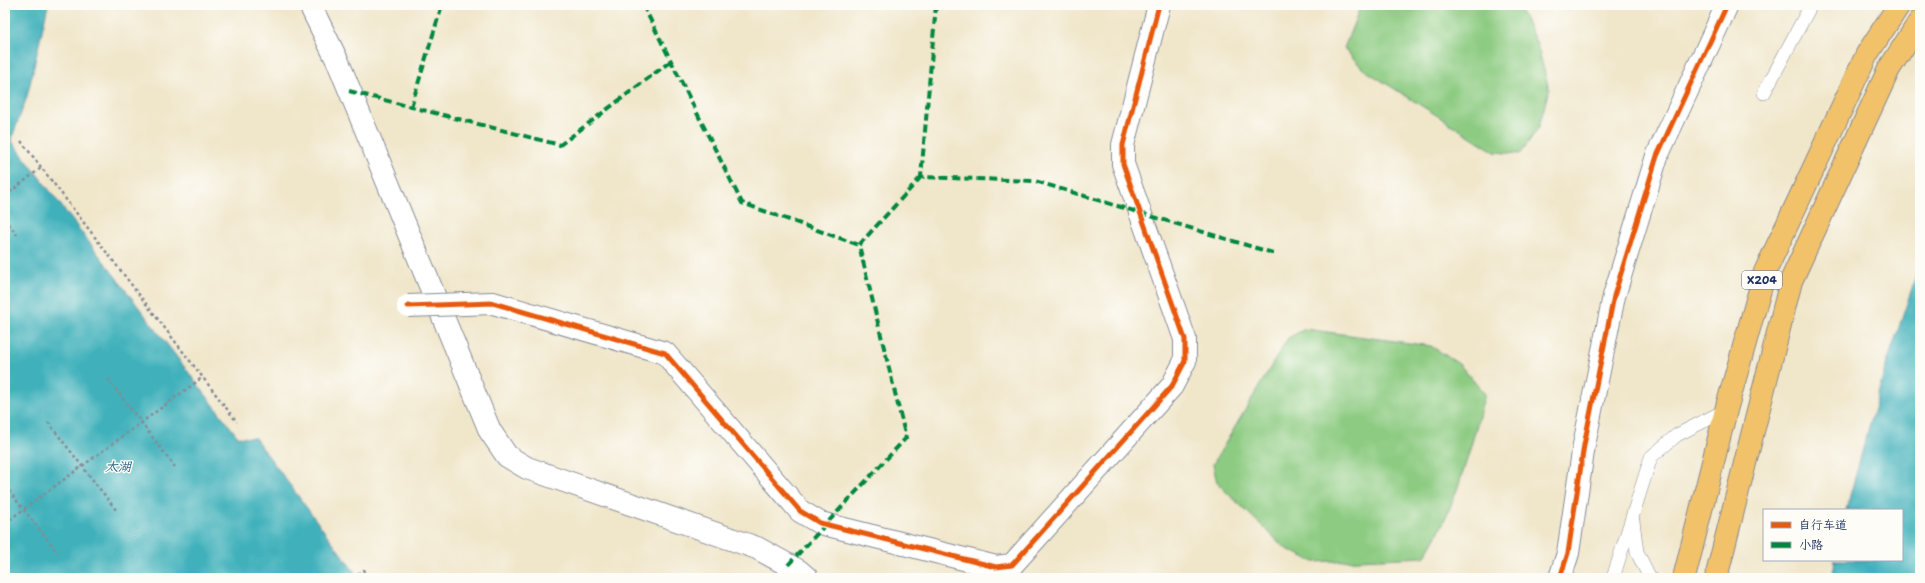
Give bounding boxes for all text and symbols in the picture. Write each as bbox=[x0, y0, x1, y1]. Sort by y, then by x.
road number: X204 bbox=[1742, 271, 1782, 289]
water label: 太湖 bbox=[105, 458, 133, 475]
legend bbox=[1763, 509, 1903, 561]
text: 自行车道 bbox=[1799, 517, 1847, 533]
text: 小路 bbox=[1799, 537, 1823, 553]

